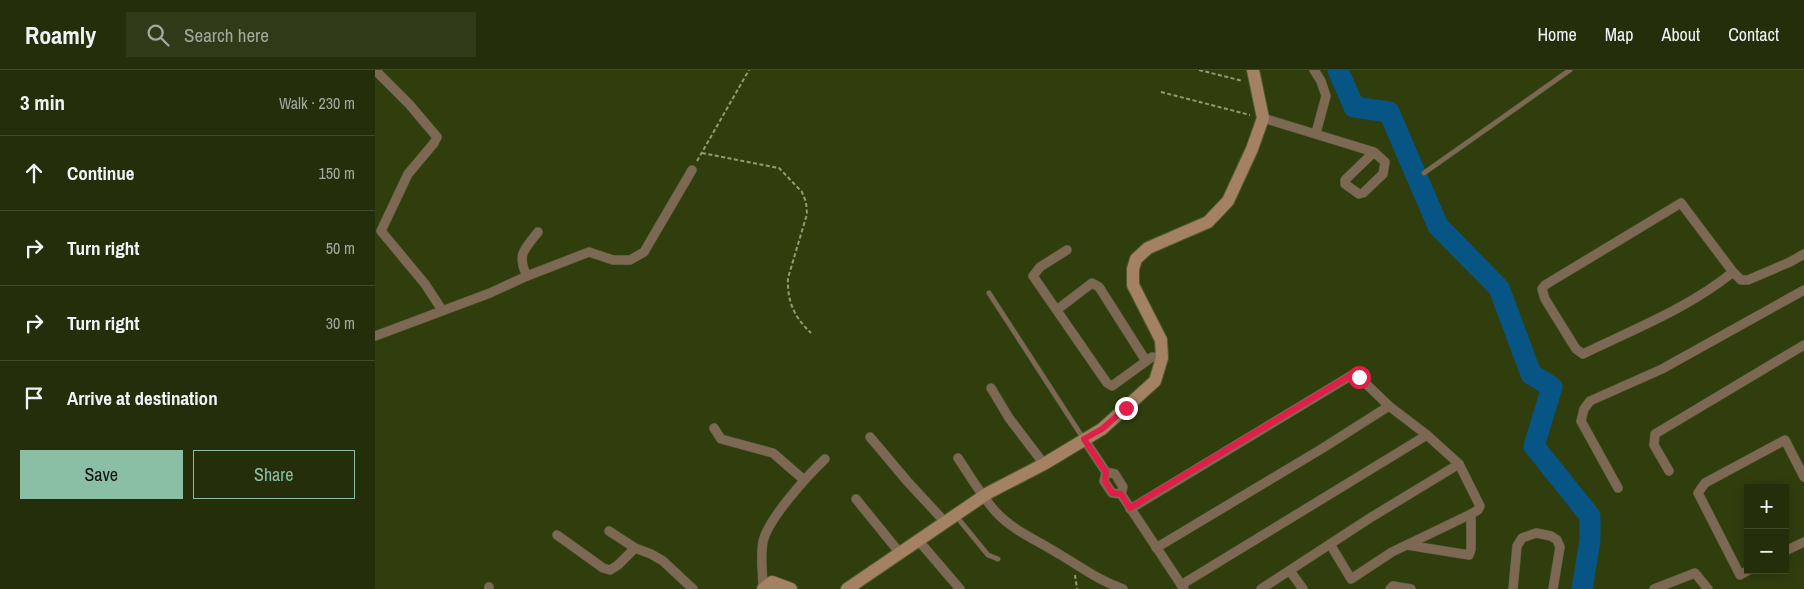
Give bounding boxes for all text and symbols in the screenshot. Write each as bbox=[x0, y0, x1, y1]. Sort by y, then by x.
search box bbox=[126, 12, 476, 57]
text: Roamly bbox=[25, 19, 96, 51]
icon: search bbox=[144, 21, 172, 49]
text: Search here bbox=[184, 22, 269, 48]
text: Home bbox=[1537, 22, 1577, 47]
text: Map bbox=[1605, 22, 1634, 47]
text: About bbox=[1662, 22, 1700, 47]
text: Contact bbox=[1728, 22, 1779, 47]
text: 3 min bbox=[20, 88, 65, 117]
text: Walk · 230 m bbox=[279, 92, 355, 114]
icon: ahead bbox=[20, 159, 48, 187]
text: Continue bbox=[67, 160, 135, 186]
text: 150 m bbox=[319, 162, 355, 184]
icon: right bbox=[20, 234, 48, 262]
text: Turn right bbox=[67, 235, 139, 261]
text: 50 m bbox=[326, 237, 355, 259]
icon: right bbox=[20, 309, 48, 337]
text: Turn right bbox=[67, 310, 139, 336]
text: 30 m bbox=[326, 312, 355, 334]
route start bbox=[1348, 366, 1371, 389]
icon: arrive bbox=[20, 384, 48, 412]
text: Arrive at destination bbox=[67, 385, 218, 411]
route end bbox=[1115, 397, 1138, 420]
button: Save bbox=[20, 450, 183, 499]
button: Share bbox=[193, 450, 355, 499]
map controls bbox=[1744, 484, 1789, 574]
button: + bbox=[1744, 484, 1789, 529]
button: − bbox=[1744, 529, 1789, 574]

